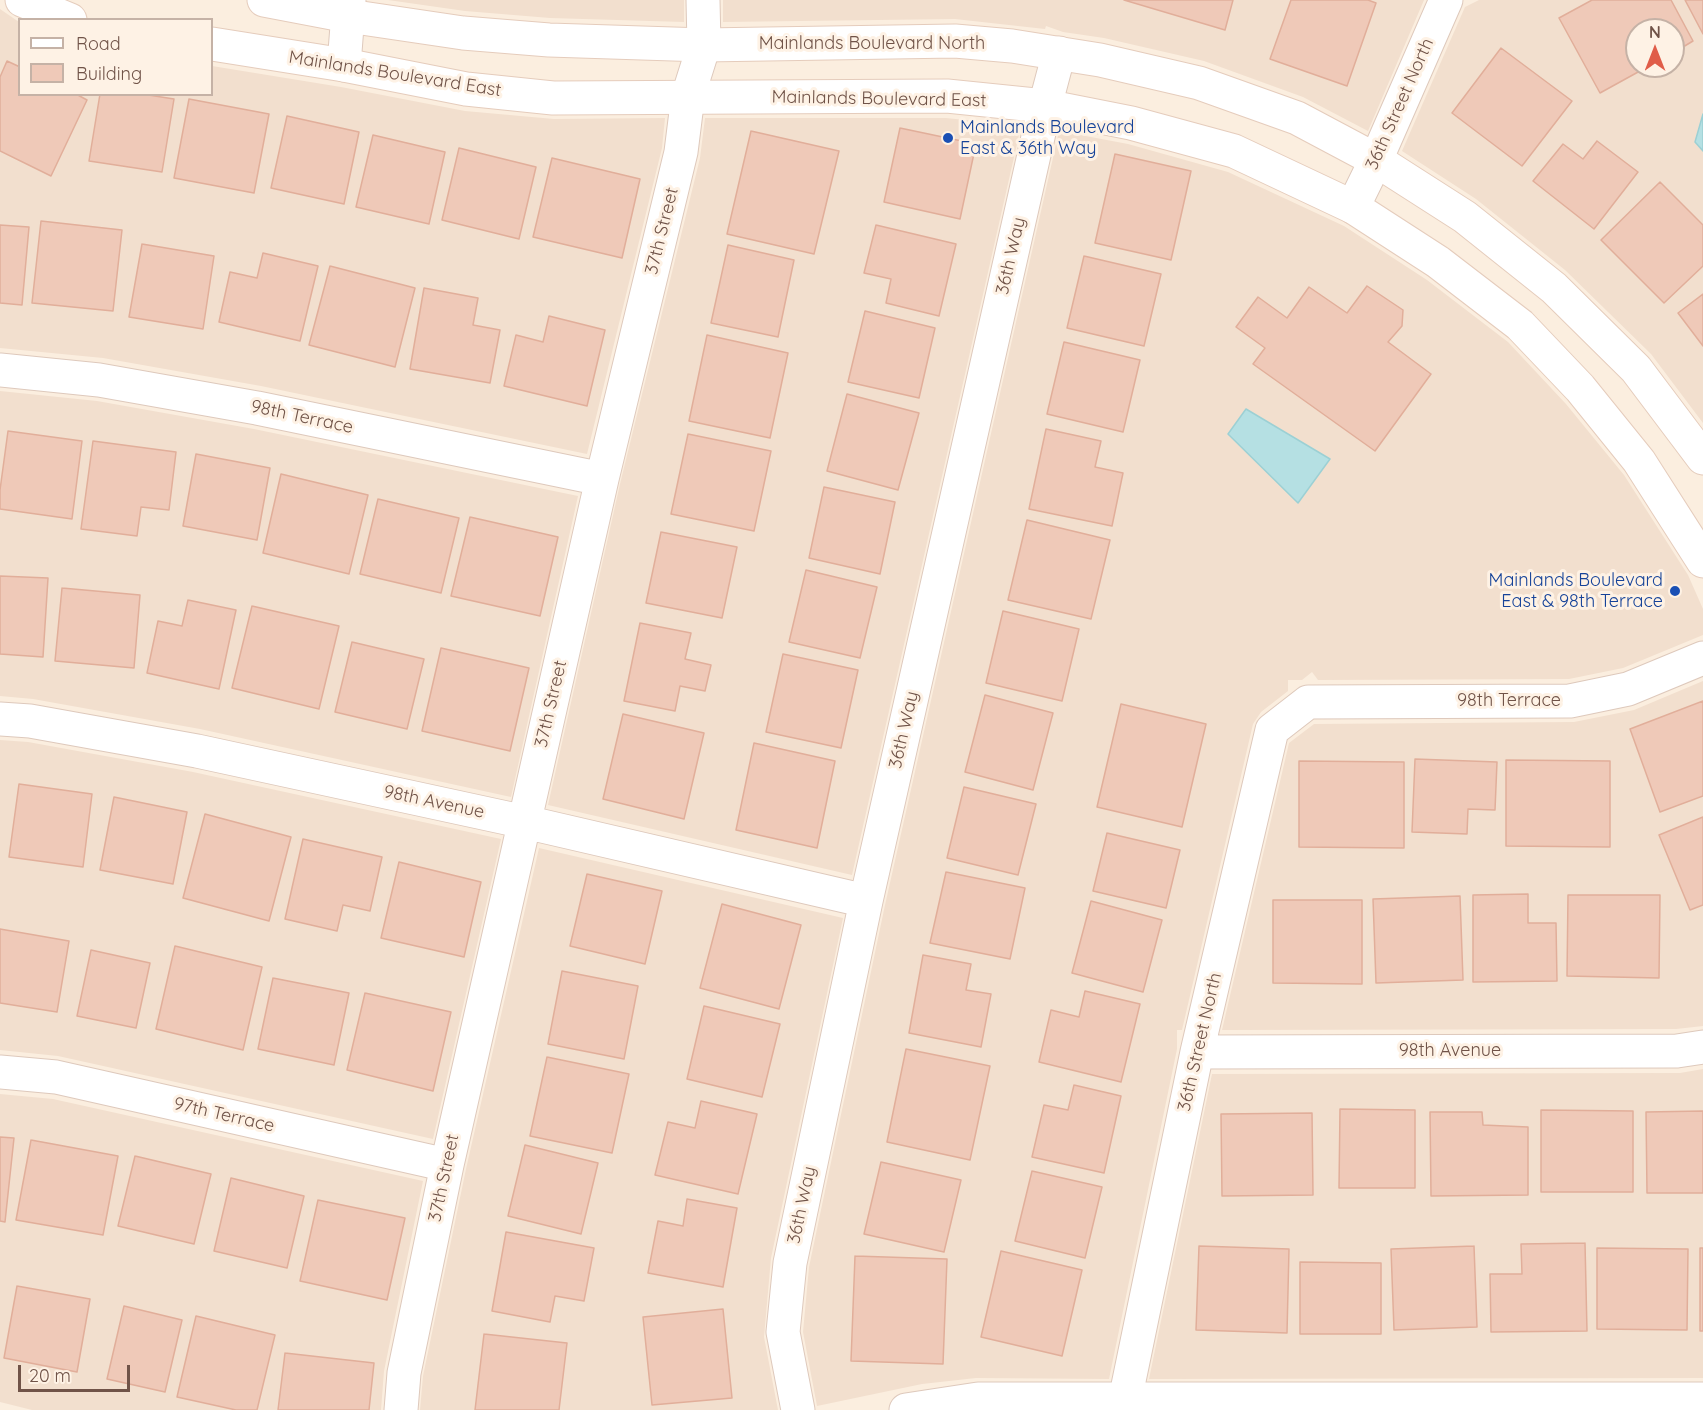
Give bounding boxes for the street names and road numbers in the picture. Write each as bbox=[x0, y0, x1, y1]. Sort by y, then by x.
street label: Mainlands Boulevard North bbox=[759, 33, 985, 55]
street label: 36th Street North bbox=[1361, 35, 1439, 173]
street label: Mainlands Boulevard East bbox=[287, 47, 503, 101]
street label: Mainlands Boulevard East bbox=[771, 86, 987, 112]
street label: 37th Street bbox=[641, 185, 683, 277]
street label: 36th Way bbox=[992, 215, 1030, 297]
street label: 98th Terrace bbox=[249, 396, 355, 438]
street label: 37th Street bbox=[530, 658, 572, 750]
street label: 36th Way bbox=[885, 689, 923, 771]
street label: 98th Terrace bbox=[1457, 690, 1561, 712]
street label: 98th Avenue bbox=[382, 781, 486, 823]
street label: 36th Street North bbox=[1174, 971, 1226, 1113]
street label: 98th Avenue bbox=[1399, 1040, 1501, 1062]
street label: 97th Terrace bbox=[171, 1093, 277, 1137]
street label: 37th Street bbox=[424, 1132, 464, 1224]
street label: 36th Way bbox=[783, 1164, 821, 1246]

